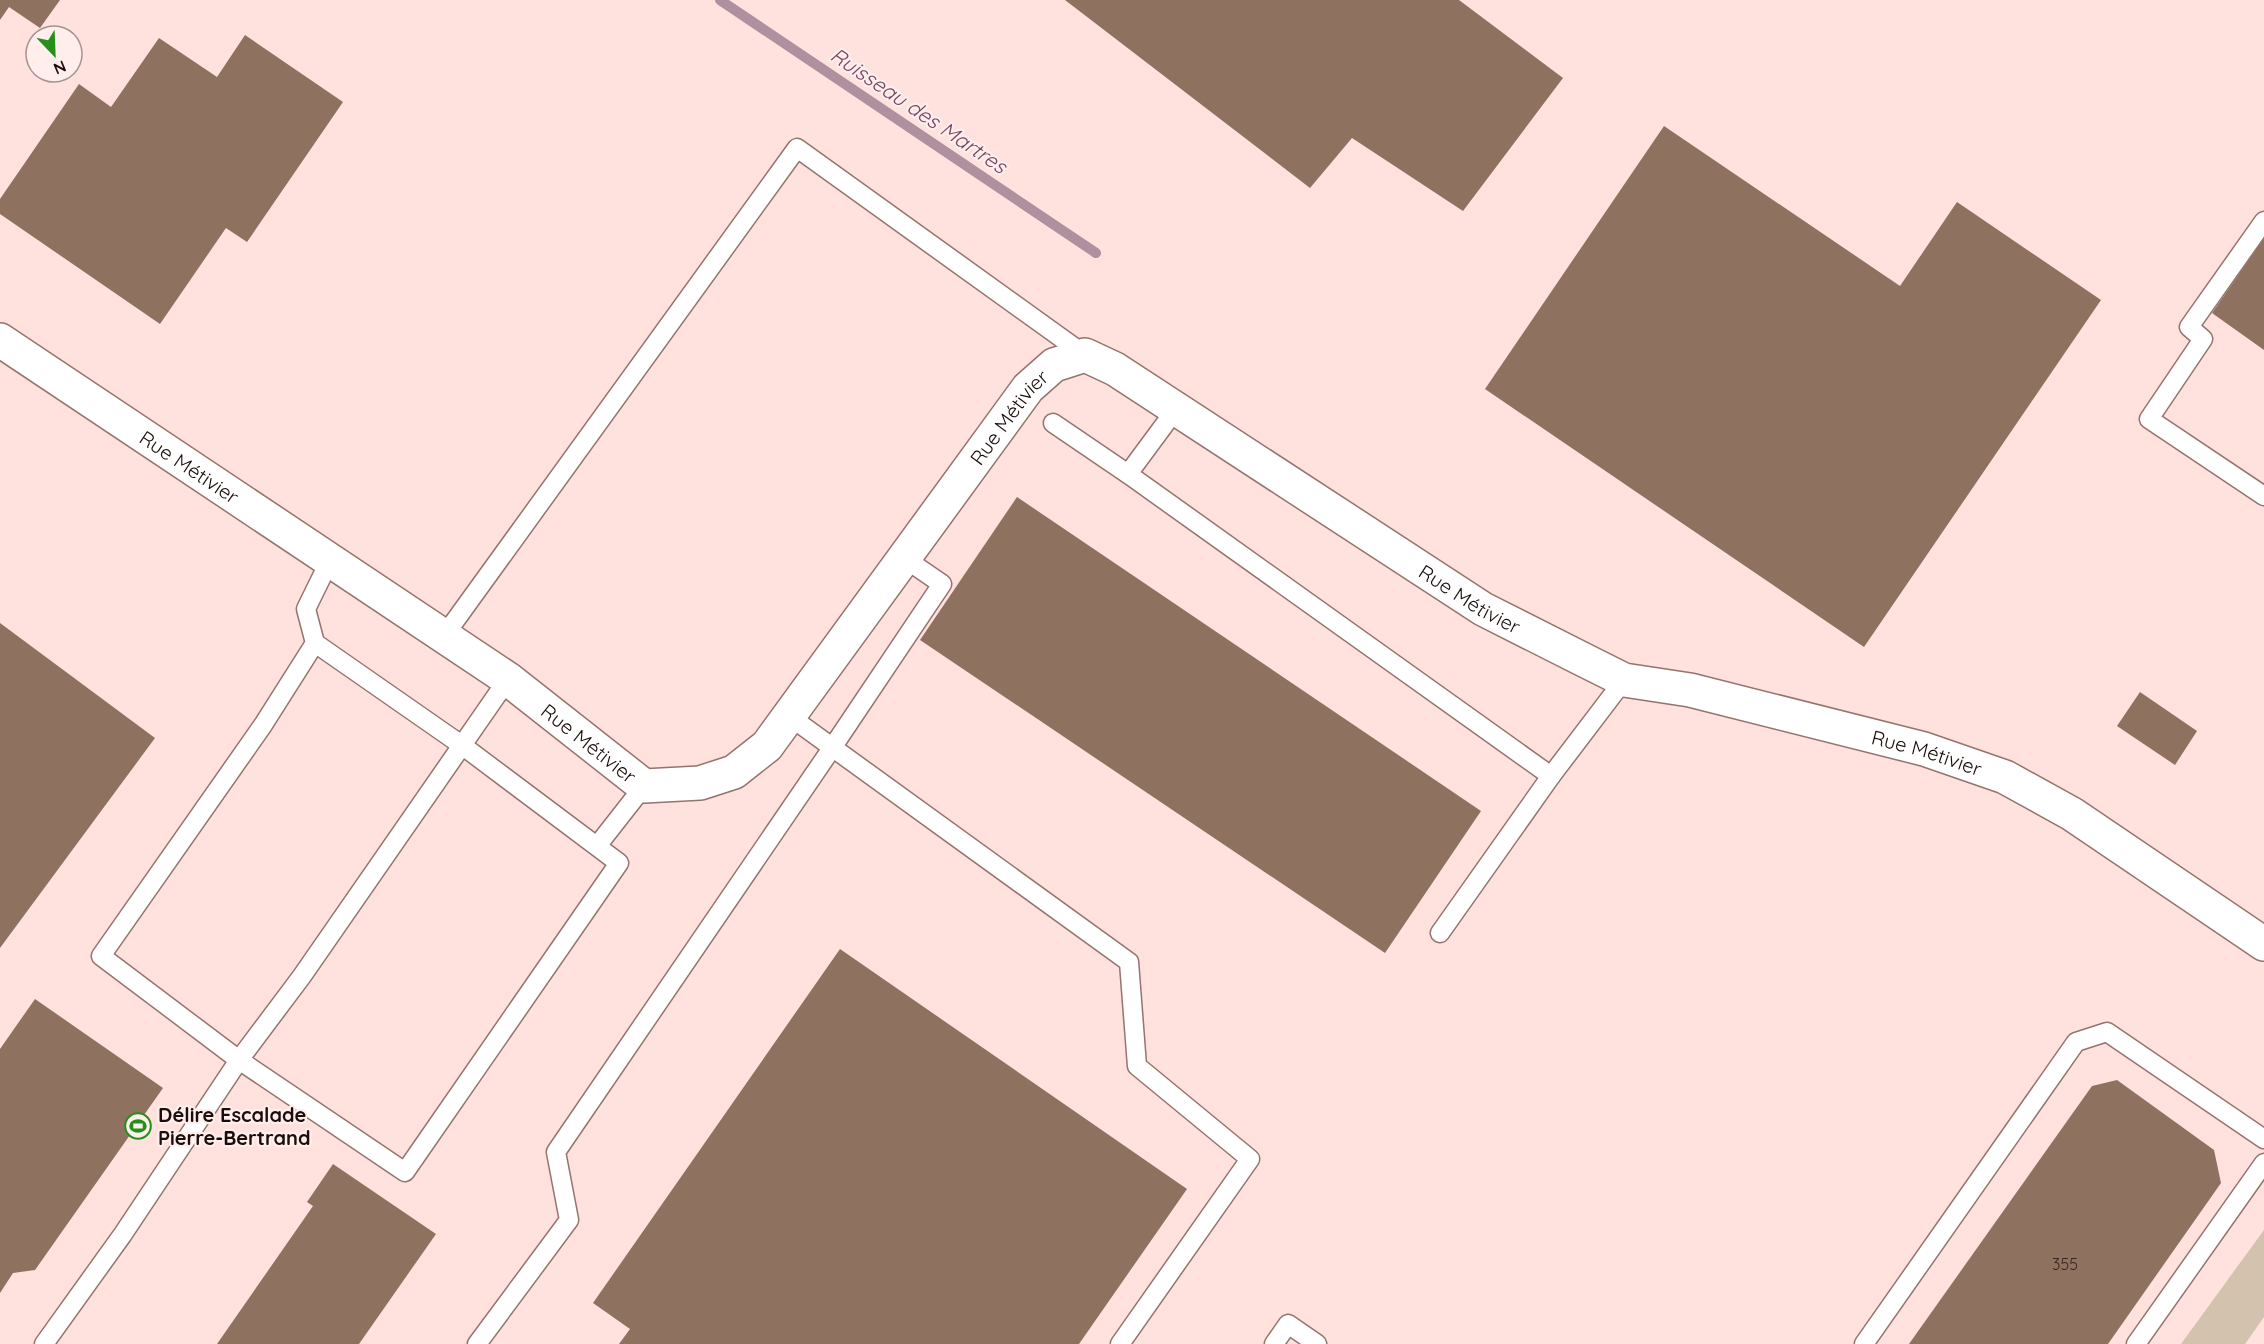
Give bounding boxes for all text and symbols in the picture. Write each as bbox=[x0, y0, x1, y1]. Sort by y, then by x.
north arrow bbox=[24, 24, 84, 84]
water label: Ruisseau des Martres bbox=[826, 41, 1013, 179]
text: N bbox=[51, 56, 69, 79]
street label: Rue Métivier bbox=[964, 364, 1053, 469]
street label: Rue Métivier bbox=[135, 424, 244, 509]
street label: Rue Métivier bbox=[1415, 558, 1525, 639]
street label: Rue Métivier bbox=[537, 698, 642, 788]
street label: Rue Métivier bbox=[1869, 724, 1986, 781]
place label: Délire Escalade Pierre-Bertrand bbox=[158, 1102, 310, 1150]
sports icon: Délire Escalade Pierre-Bertrand bbox=[123, 1111, 153, 1141]
house number: 355 bbox=[2052, 1254, 2078, 1274]

